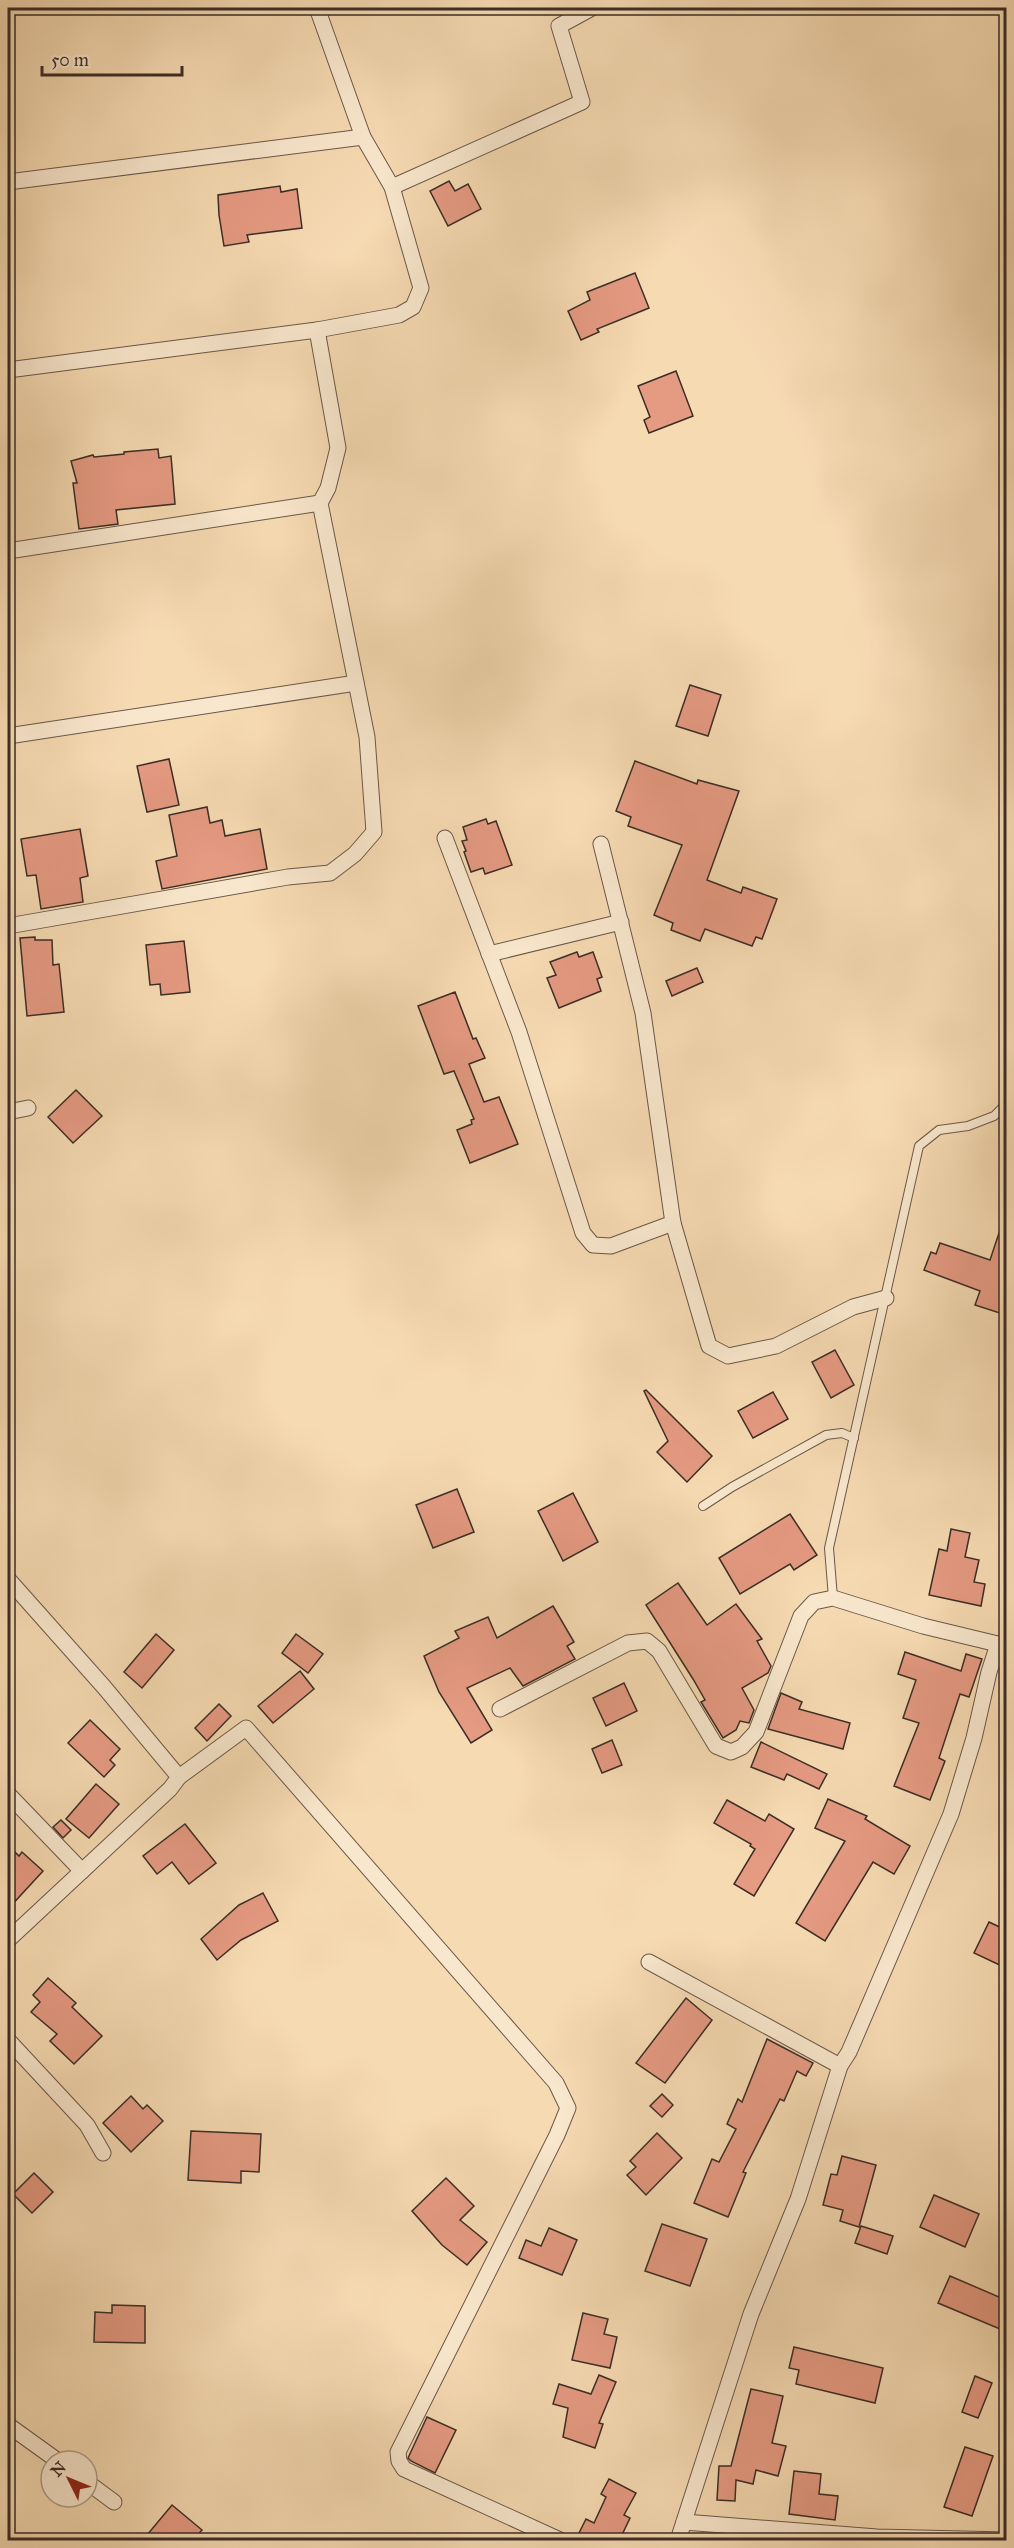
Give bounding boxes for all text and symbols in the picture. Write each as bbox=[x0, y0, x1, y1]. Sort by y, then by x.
scale bar bbox=[42, 39, 182, 77]
text: 50 m bbox=[51, 49, 89, 71]
north arrow bbox=[39, 2449, 99, 2509]
text: N bbox=[47, 2457, 70, 2481]

